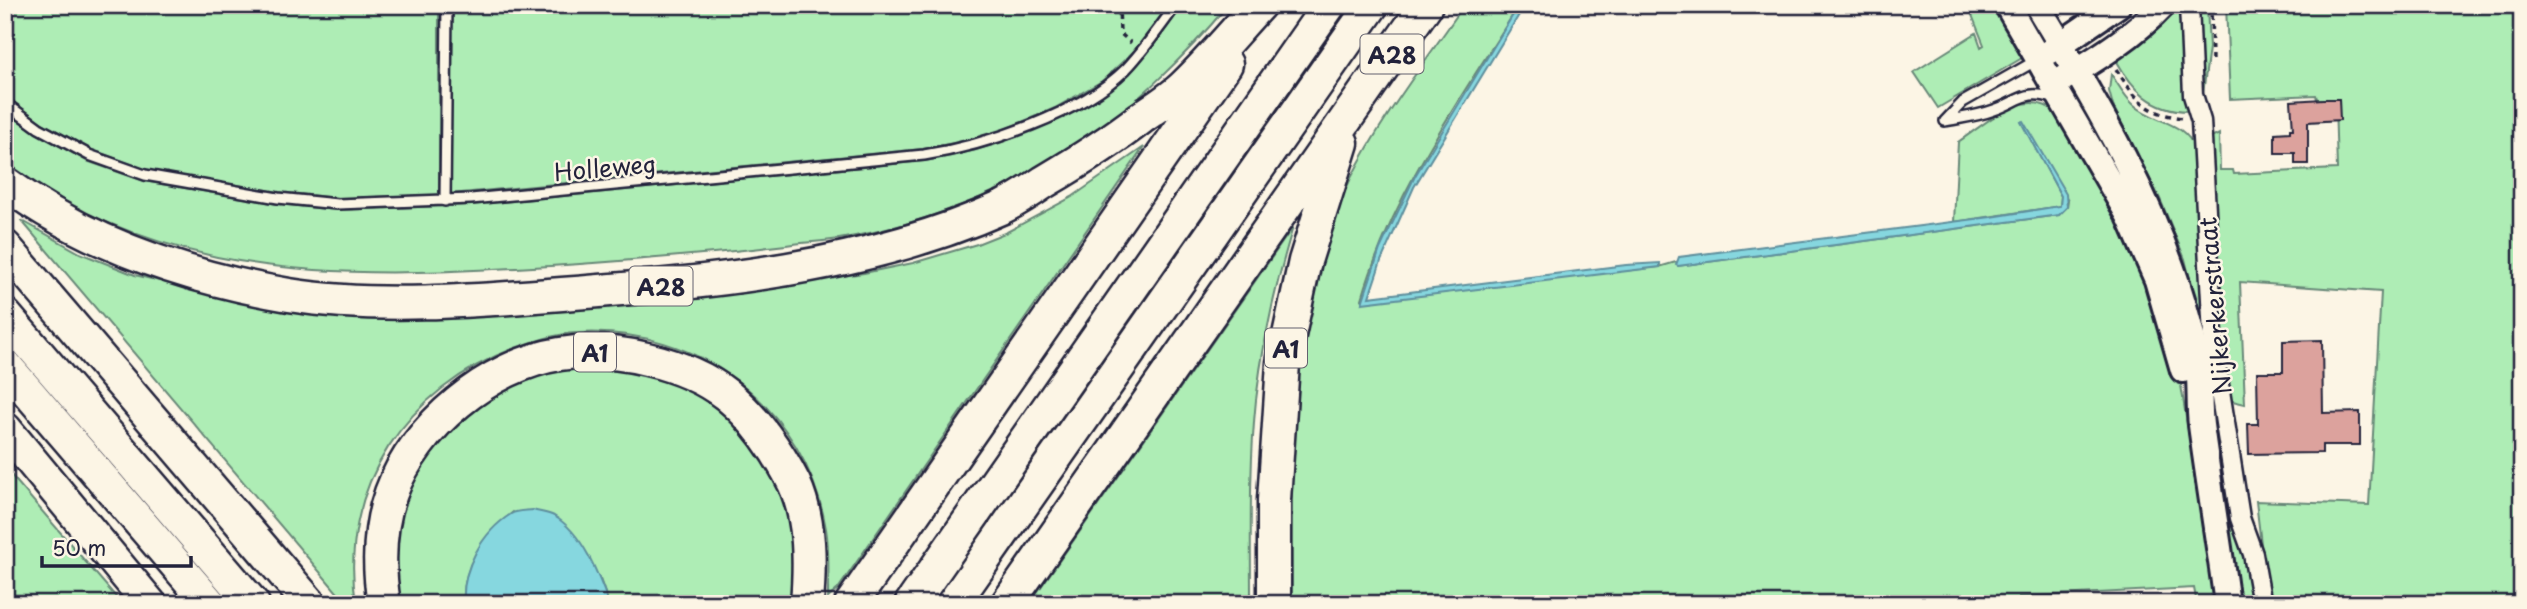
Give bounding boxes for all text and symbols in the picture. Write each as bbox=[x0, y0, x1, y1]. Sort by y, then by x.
road number: A28 bbox=[1360, 34, 1424, 74]
street label: Holleweg bbox=[552, 145, 658, 189]
street label: Nijkerkerstraat bbox=[2188, 215, 2240, 396]
road number: A28 bbox=[630, 266, 692, 306]
road number: A1 bbox=[1265, 328, 1307, 368]
road number: A1 bbox=[574, 332, 616, 372]
scale bar bbox=[42, 525, 191, 569]
text: 50 m bbox=[52, 531, 106, 563]

